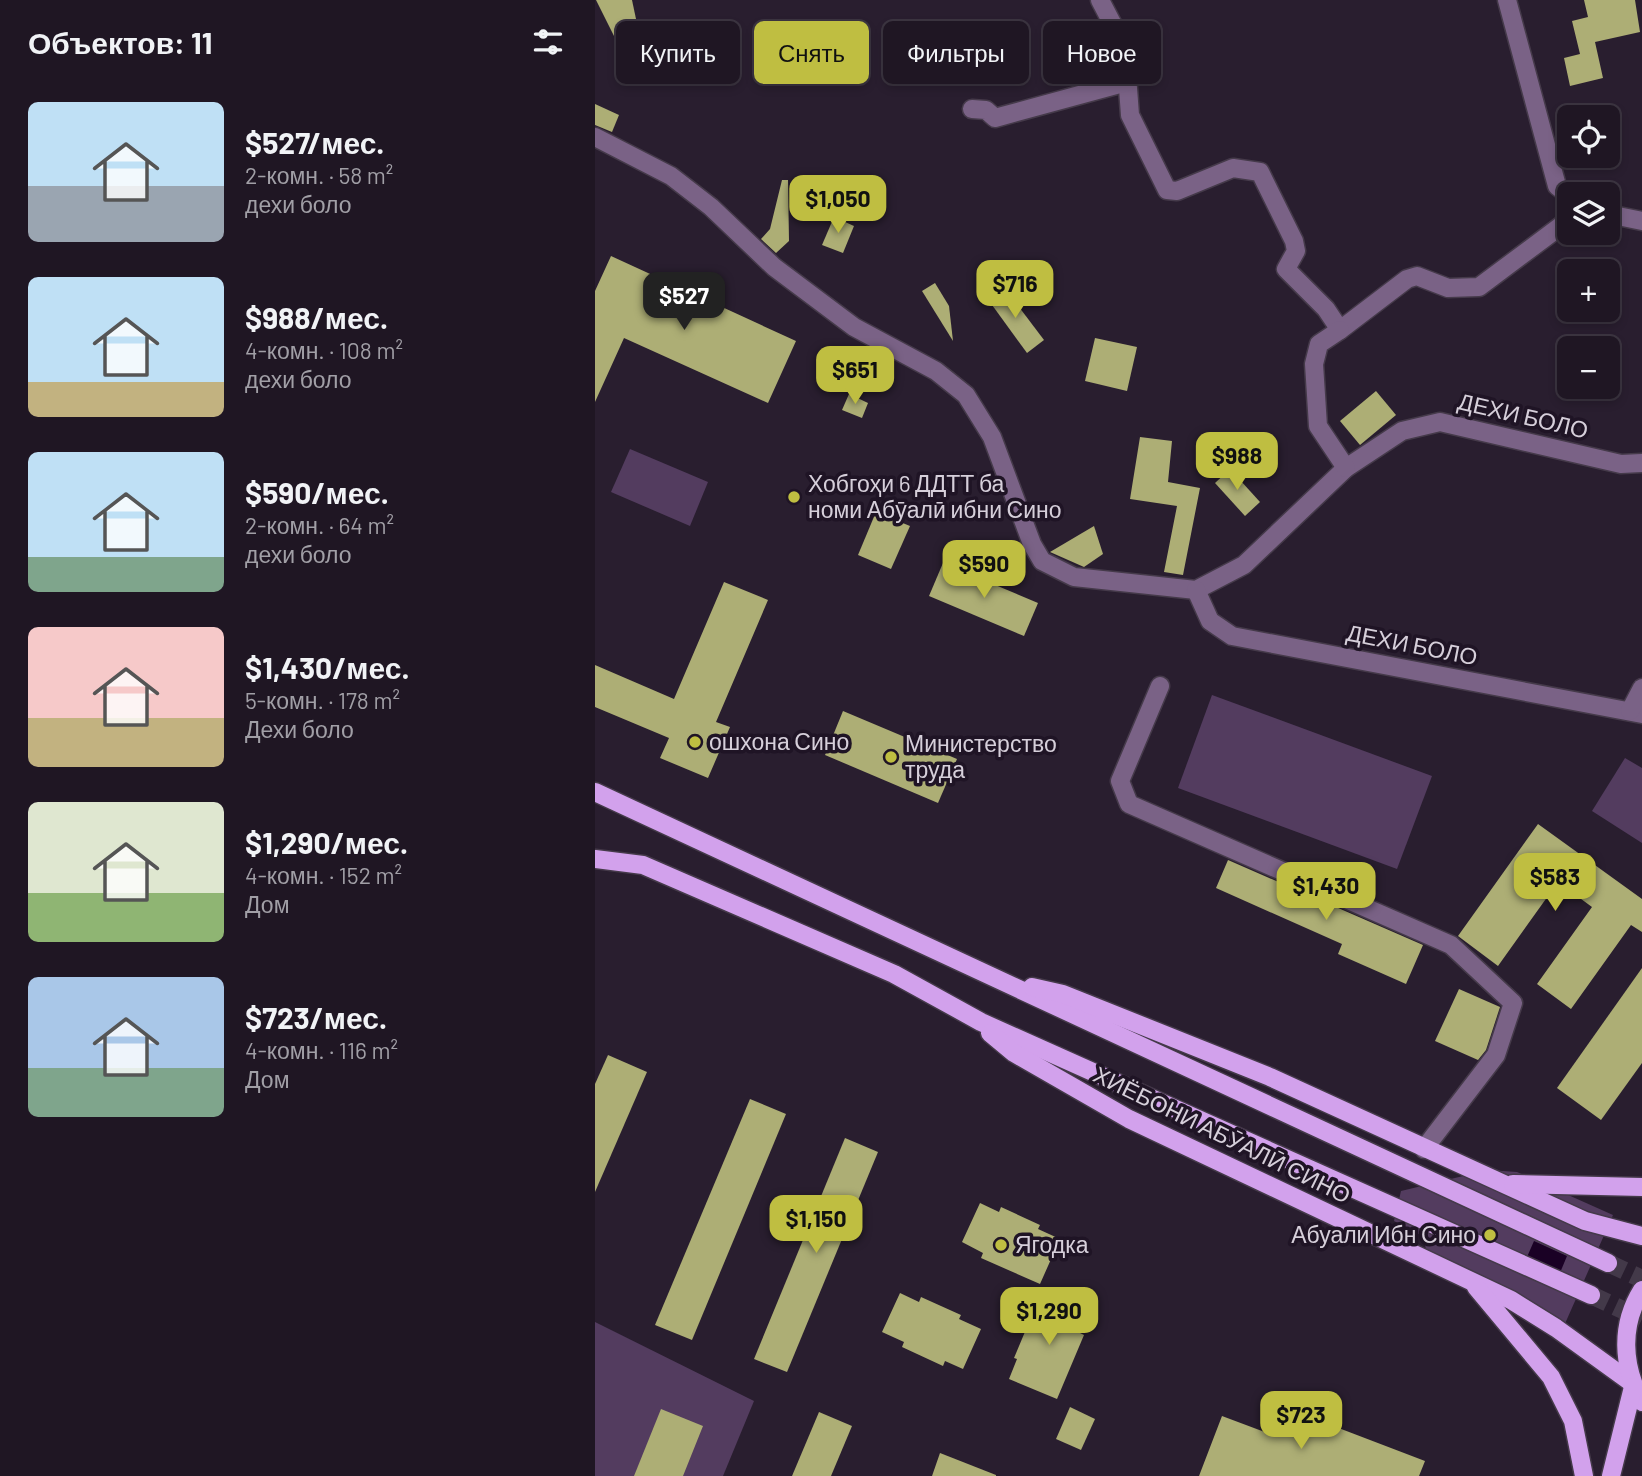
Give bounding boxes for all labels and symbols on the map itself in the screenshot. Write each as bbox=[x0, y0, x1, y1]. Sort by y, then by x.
pin: $1,050 bbox=[781, 176, 895, 235]
pin: $716 bbox=[974, 260, 1056, 320]
pin: $527 bbox=[643, 272, 725, 332]
pin: $651 bbox=[814, 346, 896, 406]
street label: ДЕХИ БОЛО bbox=[1455, 386, 1591, 444]
pin: $988 bbox=[1196, 433, 1278, 492]
place label: Хобгоҳи 6 ДДТТ ба номи Абӯалӣ ибни Сино bbox=[808, 469, 1062, 523]
marker: Хобгоҳи 6 ДДТТ ба номи Абӯалӣ ибни Сино bbox=[786, 489, 802, 505]
pin: $590 bbox=[943, 540, 1025, 600]
street label: ДЕХИ БОЛО bbox=[1344, 618, 1480, 670]
place label: ошхона Сино bbox=[709, 727, 849, 755]
place label: Министерство труда bbox=[905, 729, 1057, 783]
marker: ошхона Сино bbox=[687, 734, 703, 750]
marker: Министерство труда bbox=[883, 749, 899, 765]
pin: $583 bbox=[1514, 853, 1596, 913]
pin: $1,430 bbox=[1269, 862, 1383, 922]
street label: ХИЁБОНИ АБӮАЛӢ СИНО bbox=[1089, 1060, 1356, 1209]
pin: $1,150 bbox=[759, 1196, 873, 1255]
place label: Абуали Ибн Сино bbox=[1291, 1220, 1476, 1248]
marker: Абуали Ибн Сино bbox=[1482, 1227, 1498, 1243]
place label: Ягодка bbox=[1015, 1230, 1089, 1258]
marker: Ягодка bbox=[993, 1237, 1009, 1253]
pin: $1,290 bbox=[992, 1288, 1106, 1347]
pin: $723 bbox=[1260, 1392, 1342, 1451]

